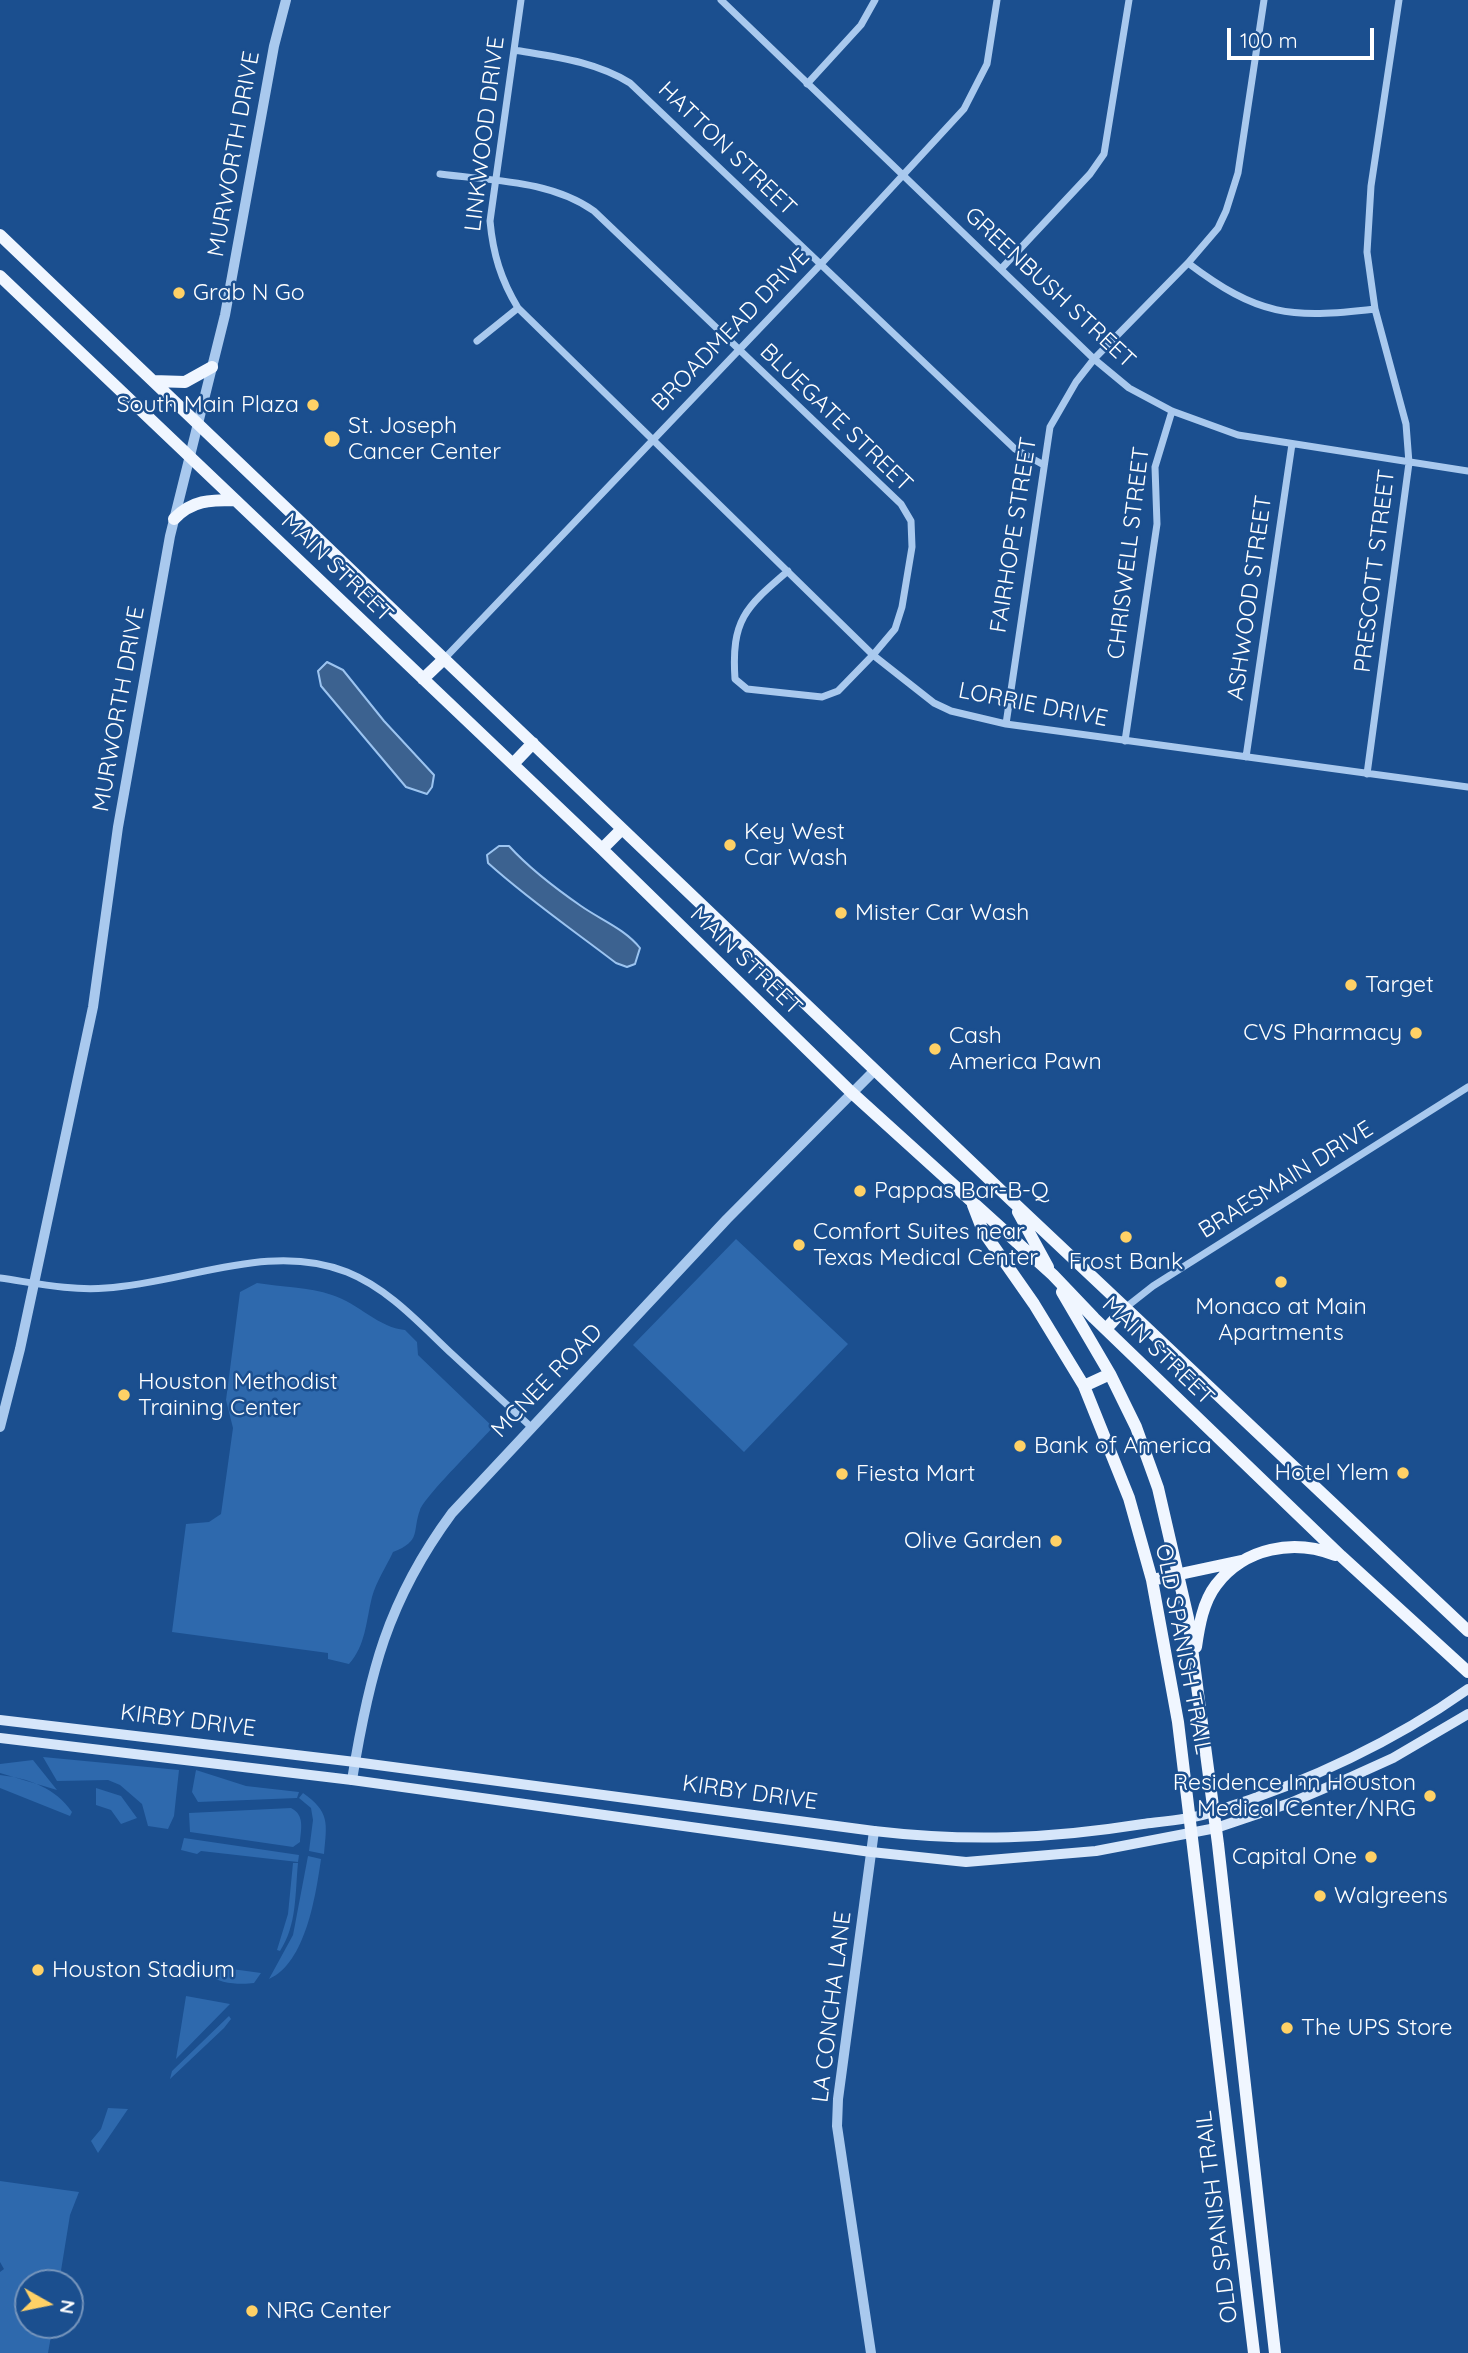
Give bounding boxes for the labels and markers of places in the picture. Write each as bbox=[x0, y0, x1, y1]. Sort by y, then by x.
place label: Grab N Go bbox=[193, 279, 305, 307]
marker: Grab N Go bbox=[171, 285, 187, 301]
place label: South Main Plaza bbox=[117, 391, 299, 419]
marker: South Main Plaza bbox=[305, 397, 321, 413]
place label: St. Joseph Cancer Center bbox=[348, 412, 501, 466]
marker: St. Joseph Cancer Center bbox=[322, 429, 342, 449]
place label: Key West Car Wash bbox=[744, 818, 848, 872]
marker: Key West Car Wash bbox=[722, 837, 738, 853]
place label: Mister Car Wash bbox=[855, 899, 1029, 927]
marker: Mister Car Wash bbox=[833, 905, 849, 921]
place label: Target bbox=[1365, 971, 1434, 999]
marker: Target bbox=[1343, 977, 1359, 993]
place label: CVS Pharmacy bbox=[1243, 1019, 1402, 1047]
place label: Cash America Pawn bbox=[949, 1022, 1102, 1076]
marker: CVS Pharmacy bbox=[1408, 1025, 1424, 1041]
marker: Cash America Pawn bbox=[927, 1041, 943, 1057]
place label: Pappas Bar-B-Q bbox=[874, 1177, 1049, 1205]
marker: Pappas Bar-B-Q bbox=[852, 1183, 868, 1199]
place label: Comfort Suites near Texas Medical Center bbox=[813, 1218, 1038, 1272]
marker: Frost Bank bbox=[1118, 1229, 1134, 1245]
marker: Comfort Suites near Texas Medical Center bbox=[791, 1237, 807, 1253]
place label: Frost Bank bbox=[1069, 1248, 1183, 1276]
marker: Monaco at Main Apartments bbox=[1273, 1274, 1289, 1290]
place label: Monaco at Main Apartments bbox=[1195, 1293, 1367, 1347]
place label: Houston Methodist Training Center bbox=[138, 1368, 338, 1422]
marker: Houston Methodist Training Center bbox=[116, 1387, 132, 1403]
place label: Bank of America bbox=[1034, 1432, 1212, 1460]
marker: Bank of America bbox=[1012, 1438, 1028, 1454]
place label: Hotel Ylem bbox=[1274, 1459, 1389, 1487]
place label: Fiesta Mart bbox=[856, 1460, 975, 1488]
marker: Hotel Ylem bbox=[1395, 1465, 1411, 1481]
marker: Fiesta Mart bbox=[834, 1466, 850, 1482]
place label: Olive Garden bbox=[904, 1527, 1042, 1555]
marker: Olive Garden bbox=[1048, 1533, 1064, 1549]
place label: Residence Inn Houston Medical Center/NRG bbox=[1173, 1769, 1416, 1823]
marker: Residence Inn Houston Medical Center/NRG bbox=[1422, 1788, 1438, 1804]
place label: Capital One bbox=[1232, 1843, 1357, 1871]
marker: Capital One bbox=[1363, 1849, 1379, 1865]
place label: Walgreens bbox=[1334, 1882, 1448, 1910]
marker: Walgreens bbox=[1312, 1888, 1328, 1904]
place label: Houston Stadium bbox=[52, 1956, 235, 1984]
marker: Houston Stadium bbox=[30, 1962, 46, 1978]
place label: The UPS Store bbox=[1301, 2014, 1452, 2042]
marker: The UPS Store bbox=[1279, 2020, 1295, 2036]
place label: NRG Center bbox=[266, 2297, 391, 2325]
marker: NRG Center bbox=[244, 2303, 260, 2319]

